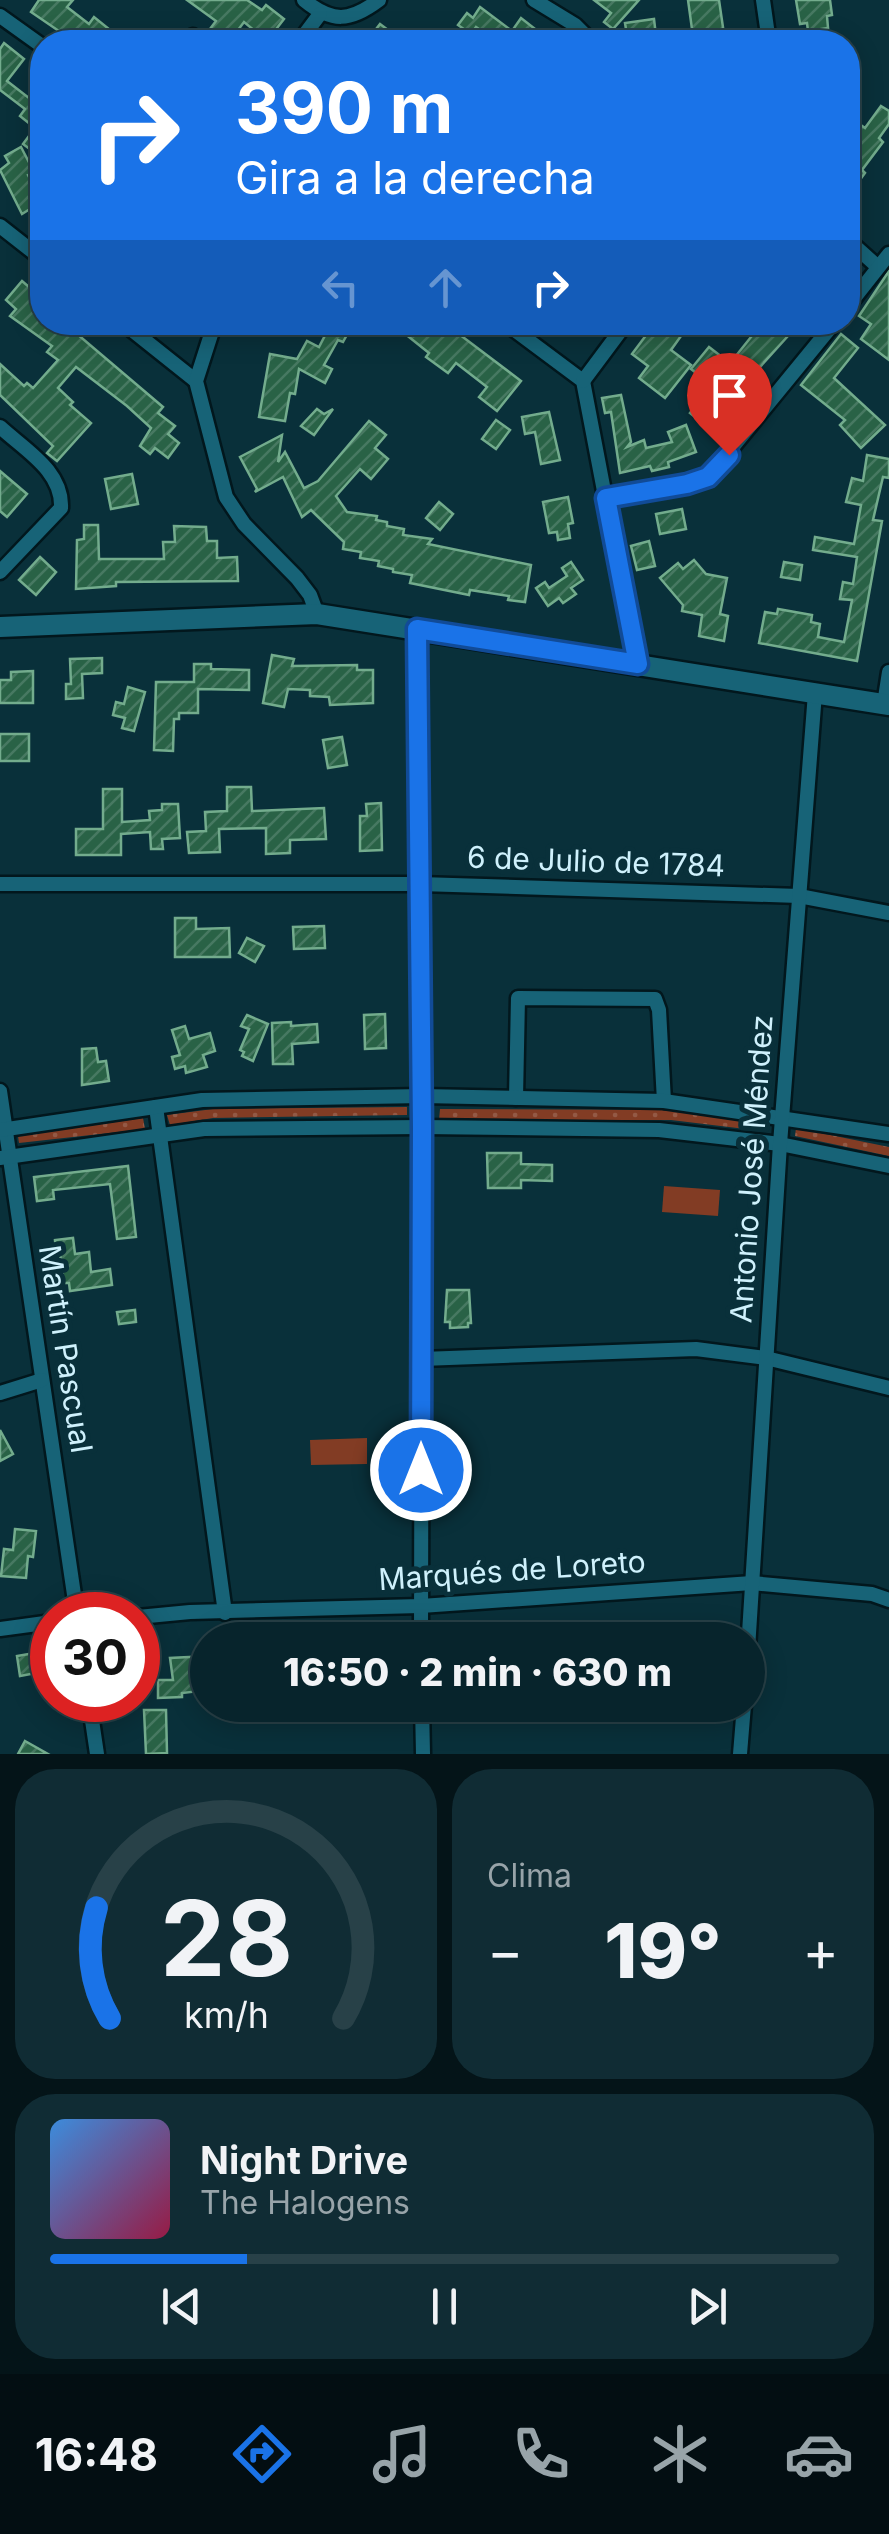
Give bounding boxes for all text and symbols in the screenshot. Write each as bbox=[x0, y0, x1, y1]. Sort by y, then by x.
text: 390 m bbox=[235, 65, 453, 150]
icon: right bbox=[70, 70, 200, 200]
text: Gira a la derecha bbox=[235, 150, 595, 205]
icon: left bbox=[313, 260, 368, 315]
icon: ahead bbox=[418, 260, 473, 315]
icon: right bbox=[523, 260, 578, 315]
pin bbox=[687, 353, 772, 456]
icon: arrive bbox=[702, 368, 757, 423]
street label: 6 de Julio de 1784 bbox=[466, 839, 726, 883]
street label: Antonio José Méndez bbox=[722, 1014, 780, 1324]
street label: Martín Pascual bbox=[32, 1242, 100, 1455]
position arrow bbox=[369, 1418, 473, 1522]
street label: Marqués de Loreto bbox=[377, 1543, 647, 1597]
speed limit sign: 30 bbox=[30, 1592, 160, 1722]
text: 16:50 · 2 min · 630 m bbox=[283, 1649, 672, 1695]
text: Clima bbox=[487, 1856, 572, 1895]
text: 28 bbox=[159, 1875, 293, 2001]
text: 19° bbox=[604, 1905, 722, 1996]
text: − bbox=[487, 1918, 523, 1984]
text: + bbox=[803, 1918, 839, 1984]
text: km/h bbox=[184, 1993, 268, 2037]
text: Night Drive bbox=[200, 2137, 408, 2183]
text: The Halogens bbox=[200, 2183, 410, 2222]
icon: previous bbox=[154, 2279, 209, 2334]
icon: pause bbox=[417, 2279, 472, 2334]
icon: next bbox=[680, 2279, 735, 2334]
icon: directions bbox=[227, 2419, 297, 2489]
icon: music bbox=[367, 2419, 437, 2489]
icon: phone bbox=[506, 2419, 576, 2489]
icon: climate bbox=[645, 2419, 715, 2489]
icon: car bbox=[784, 2419, 854, 2489]
text: 16:48 bbox=[35, 2427, 158, 2482]

